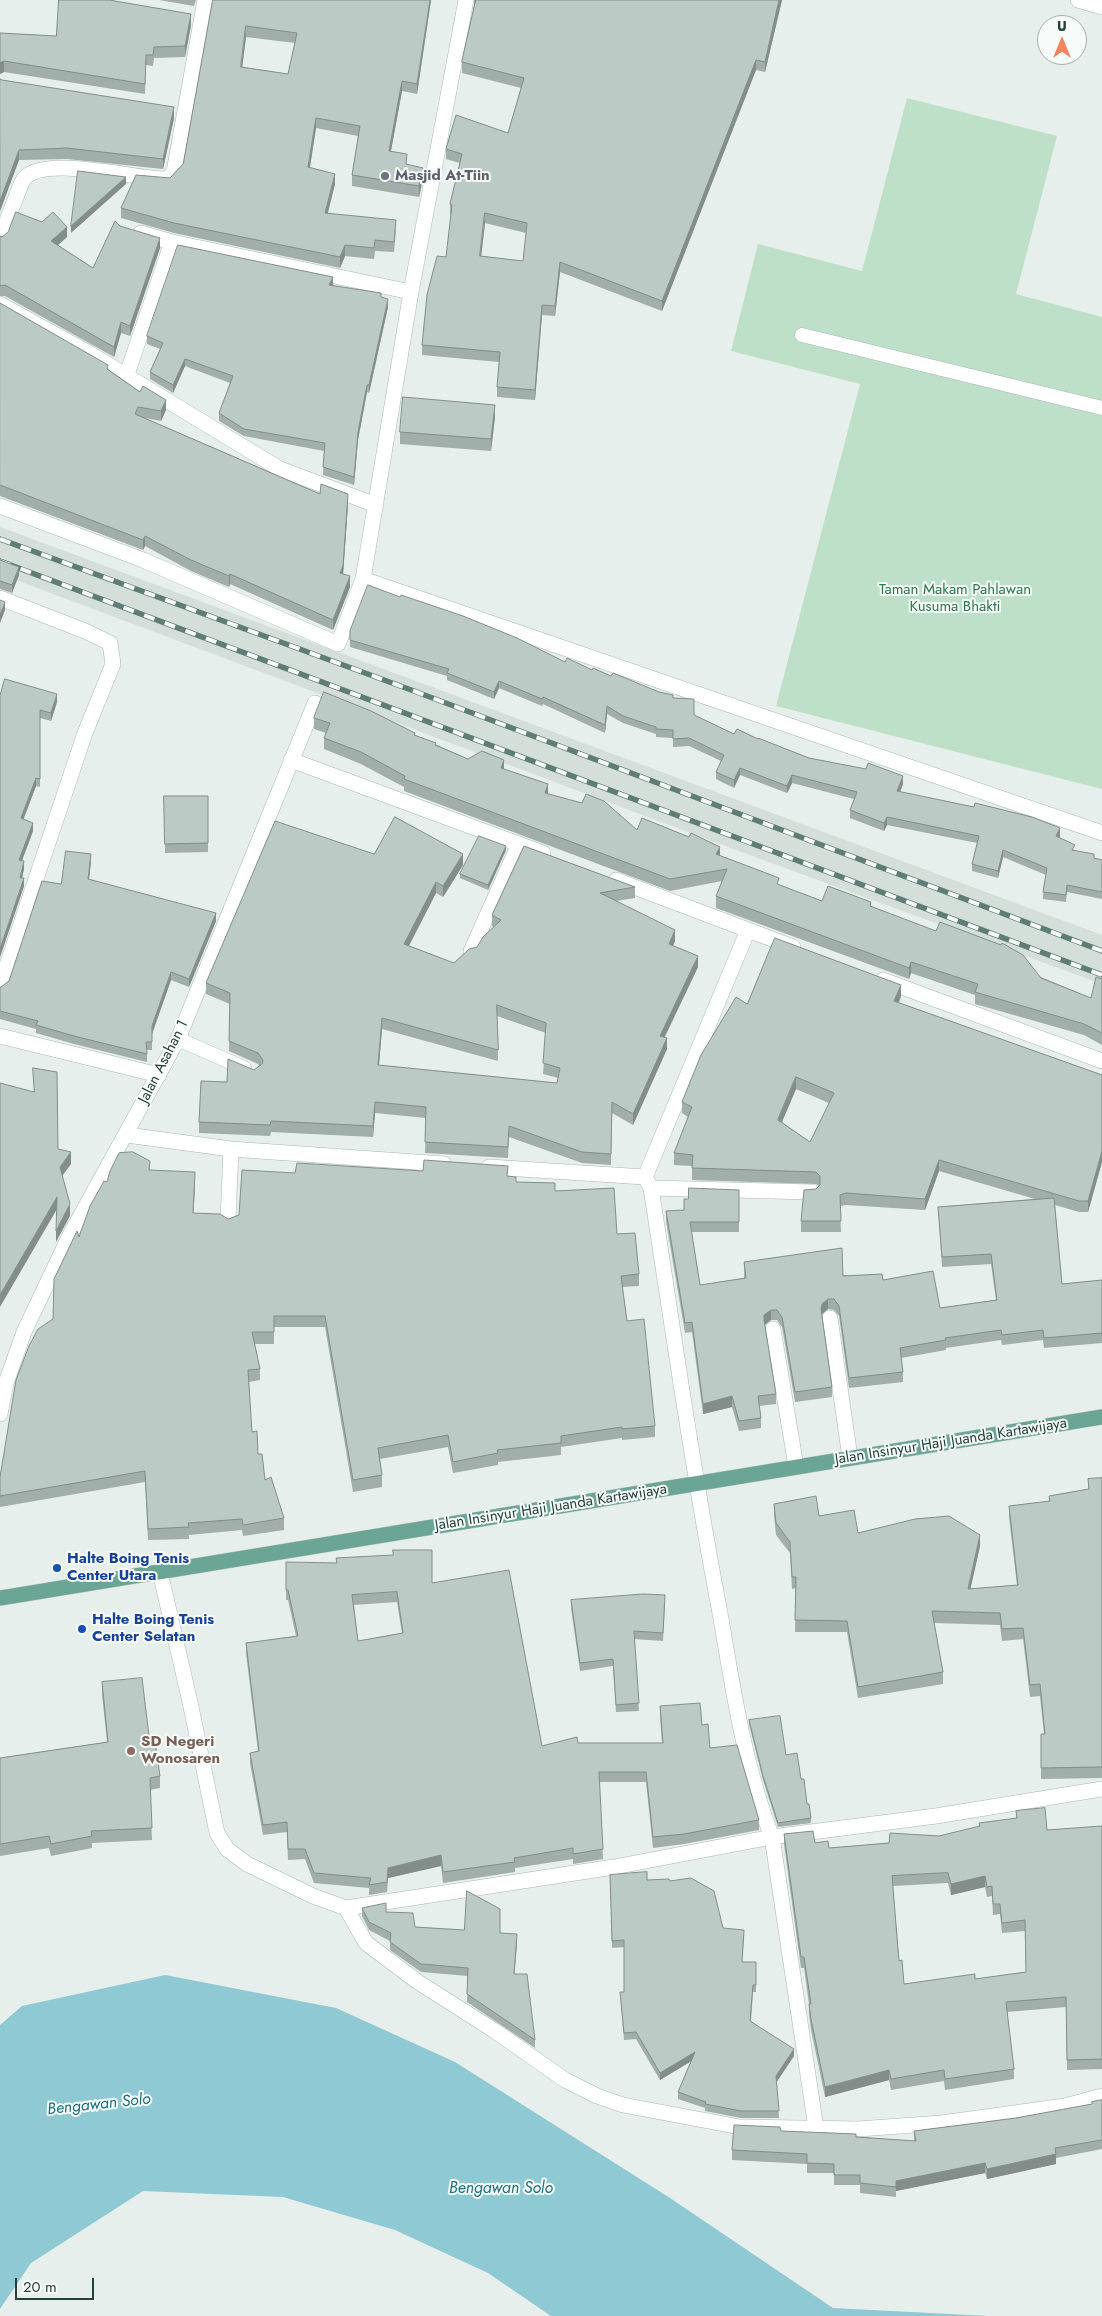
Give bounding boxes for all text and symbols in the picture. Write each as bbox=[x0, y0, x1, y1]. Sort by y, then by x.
north arrow bbox=[1037, 15, 1087, 65]
text: U bbox=[1057, 16, 1067, 36]
place label: Masjid At-Tiin bbox=[395, 167, 490, 185]
marker: Masjid At-Tiin bbox=[379, 170, 391, 182]
park label: Taman Makam Pahlawan Kusuma Bhakti bbox=[879, 581, 1031, 616]
street label: Jalan Asahan 1 bbox=[135, 1017, 193, 1107]
street label: Jalan Insinyur Haji Juanda Kartawijaya bbox=[834, 1415, 1068, 1469]
street label: Jalan Insinyur Haji Juanda Kartawijaya bbox=[434, 1481, 668, 1535]
place label: Halte Boing Tenis Center Utara bbox=[67, 1550, 189, 1585]
marker: Halte Boing Tenis Center Utara bbox=[51, 1562, 63, 1574]
place label: Halte Boing Tenis Center Selatan bbox=[92, 1611, 214, 1646]
marker: Halte Boing Tenis Center Selatan bbox=[76, 1623, 88, 1635]
place label: SD Negeri Wonosaren bbox=[141, 1733, 220, 1768]
marker: SD Negeri Wonosaren bbox=[125, 1745, 137, 1757]
water label: Bengawan Solo bbox=[46, 2090, 152, 2120]
water label: Bengawan Solo bbox=[449, 2179, 553, 2199]
scale bar bbox=[18, 2268, 96, 2300]
text: 20 m bbox=[23, 2276, 57, 2298]

